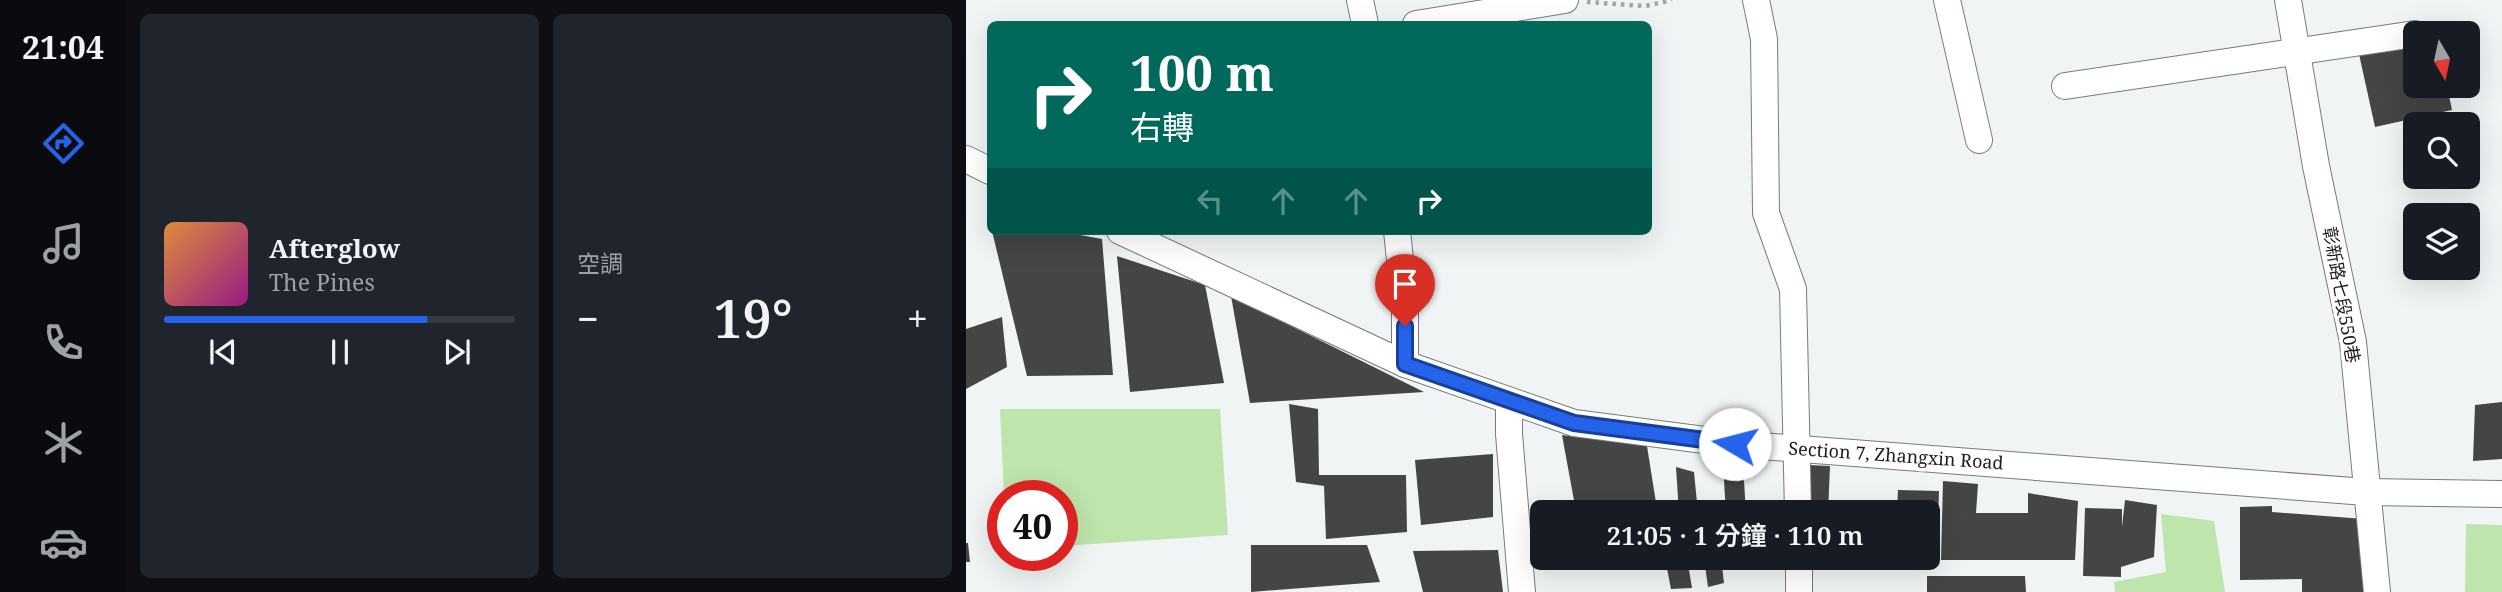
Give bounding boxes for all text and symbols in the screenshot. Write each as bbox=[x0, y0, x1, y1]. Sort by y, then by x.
north arrow bbox=[2403, 21, 2480, 98]
map controls bbox=[2403, 21, 2480, 280]
text: 21:04 bbox=[22, 25, 104, 68]
text: 100 m bbox=[1130, 39, 1274, 105]
icon: right bbox=[1015, 49, 1106, 140]
text: 右轉 bbox=[1130, 105, 1194, 148]
button: search bbox=[2403, 112, 2480, 189]
icon: directions bbox=[39, 119, 88, 168]
icon: left bbox=[1191, 182, 1229, 220]
icon: ahead bbox=[1264, 182, 1302, 220]
icon: ahead bbox=[1337, 182, 1375, 220]
icon: right bbox=[1410, 182, 1448, 220]
button: layers bbox=[2403, 203, 2480, 280]
icon: music bbox=[39, 219, 88, 268]
street label: 彰新路七段550巷 bbox=[2318, 225, 2366, 365]
text: Afterglow bbox=[269, 230, 400, 266]
text: 空調 bbox=[577, 247, 623, 279]
pin bbox=[1375, 254, 1435, 326]
icon: arrive bbox=[1386, 265, 1424, 303]
text: The Pines bbox=[269, 266, 375, 298]
text: 19° bbox=[713, 282, 793, 353]
text: − bbox=[577, 292, 599, 344]
text: + bbox=[907, 292, 928, 344]
icon: phone bbox=[39, 318, 88, 367]
icon: previous bbox=[204, 333, 242, 371]
icon: pause bbox=[321, 333, 359, 371]
icon: next bbox=[438, 333, 476, 371]
position arrow bbox=[1698, 407, 1772, 481]
icon: climate bbox=[39, 418, 88, 467]
street label: Section 7, Zhangxin Road bbox=[1788, 436, 2004, 474]
speed limit sign: 40 bbox=[987, 480, 1078, 571]
text: 21:05 · 1 分鐘 · 110 m bbox=[1606, 517, 1864, 553]
icon: car bbox=[39, 518, 88, 567]

